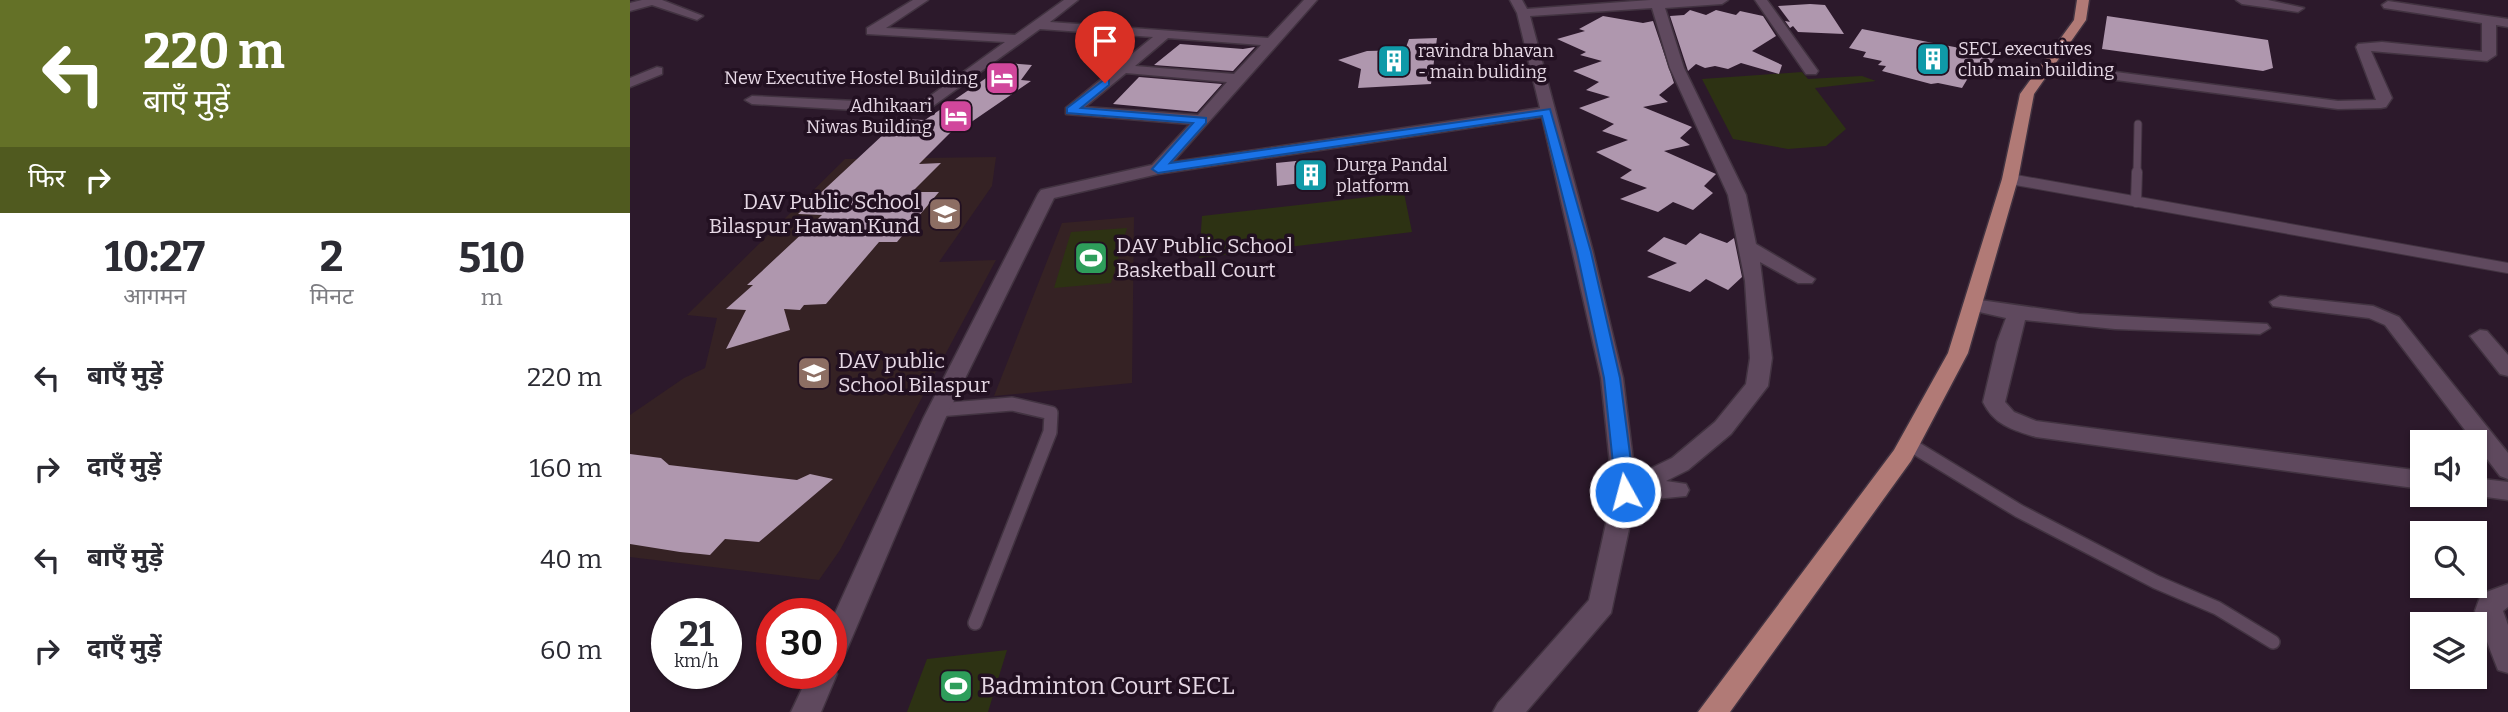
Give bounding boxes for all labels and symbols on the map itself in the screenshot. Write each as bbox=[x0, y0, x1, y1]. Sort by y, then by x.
pin bbox=[1075, 11, 1135, 83]
place label: SECL executives club main building bbox=[1958, 38, 2114, 81]
place label: ravindra bhavan - main buliding bbox=[1418, 40, 1554, 83]
building icon: SECL executives club main building bbox=[1914, 40, 1952, 78]
building icon: ravindra bhavan - main buliding bbox=[1375, 42, 1413, 80]
hotel icon: New Executive Hostel Building bbox=[983, 59, 1021, 97]
place label: New Executive Hostel Building bbox=[724, 67, 978, 89]
place label: Adhikaari Niwas Building bbox=[806, 95, 932, 138]
hotel icon: Adhikaari Niwas Building bbox=[937, 97, 975, 135]
place label: Durga Pandal platform bbox=[1336, 154, 1448, 197]
building icon: Durga Pandal platform bbox=[1292, 156, 1330, 194]
place label: DAV Public School Bilaspur Hawan Kund bbox=[709, 189, 920, 239]
school or university icon: DAV Public School Bilaspur Hawan Kund bbox=[926, 195, 964, 233]
place label: DAV Public School Basketball Court bbox=[1116, 233, 1293, 283]
sports icon: DAV Public School Basketball Court bbox=[1072, 239, 1110, 277]
place label: DAV public School Bilaspur bbox=[838, 348, 990, 398]
school or university icon: DAV public School Bilaspur bbox=[795, 354, 833, 392]
position arrow bbox=[1588, 455, 1662, 529]
speed limit sign: 30 bbox=[756, 598, 847, 689]
sports icon: Badminton Court SECL bbox=[937, 667, 975, 705]
place label: Badminton Court SECL bbox=[980, 672, 1234, 700]

